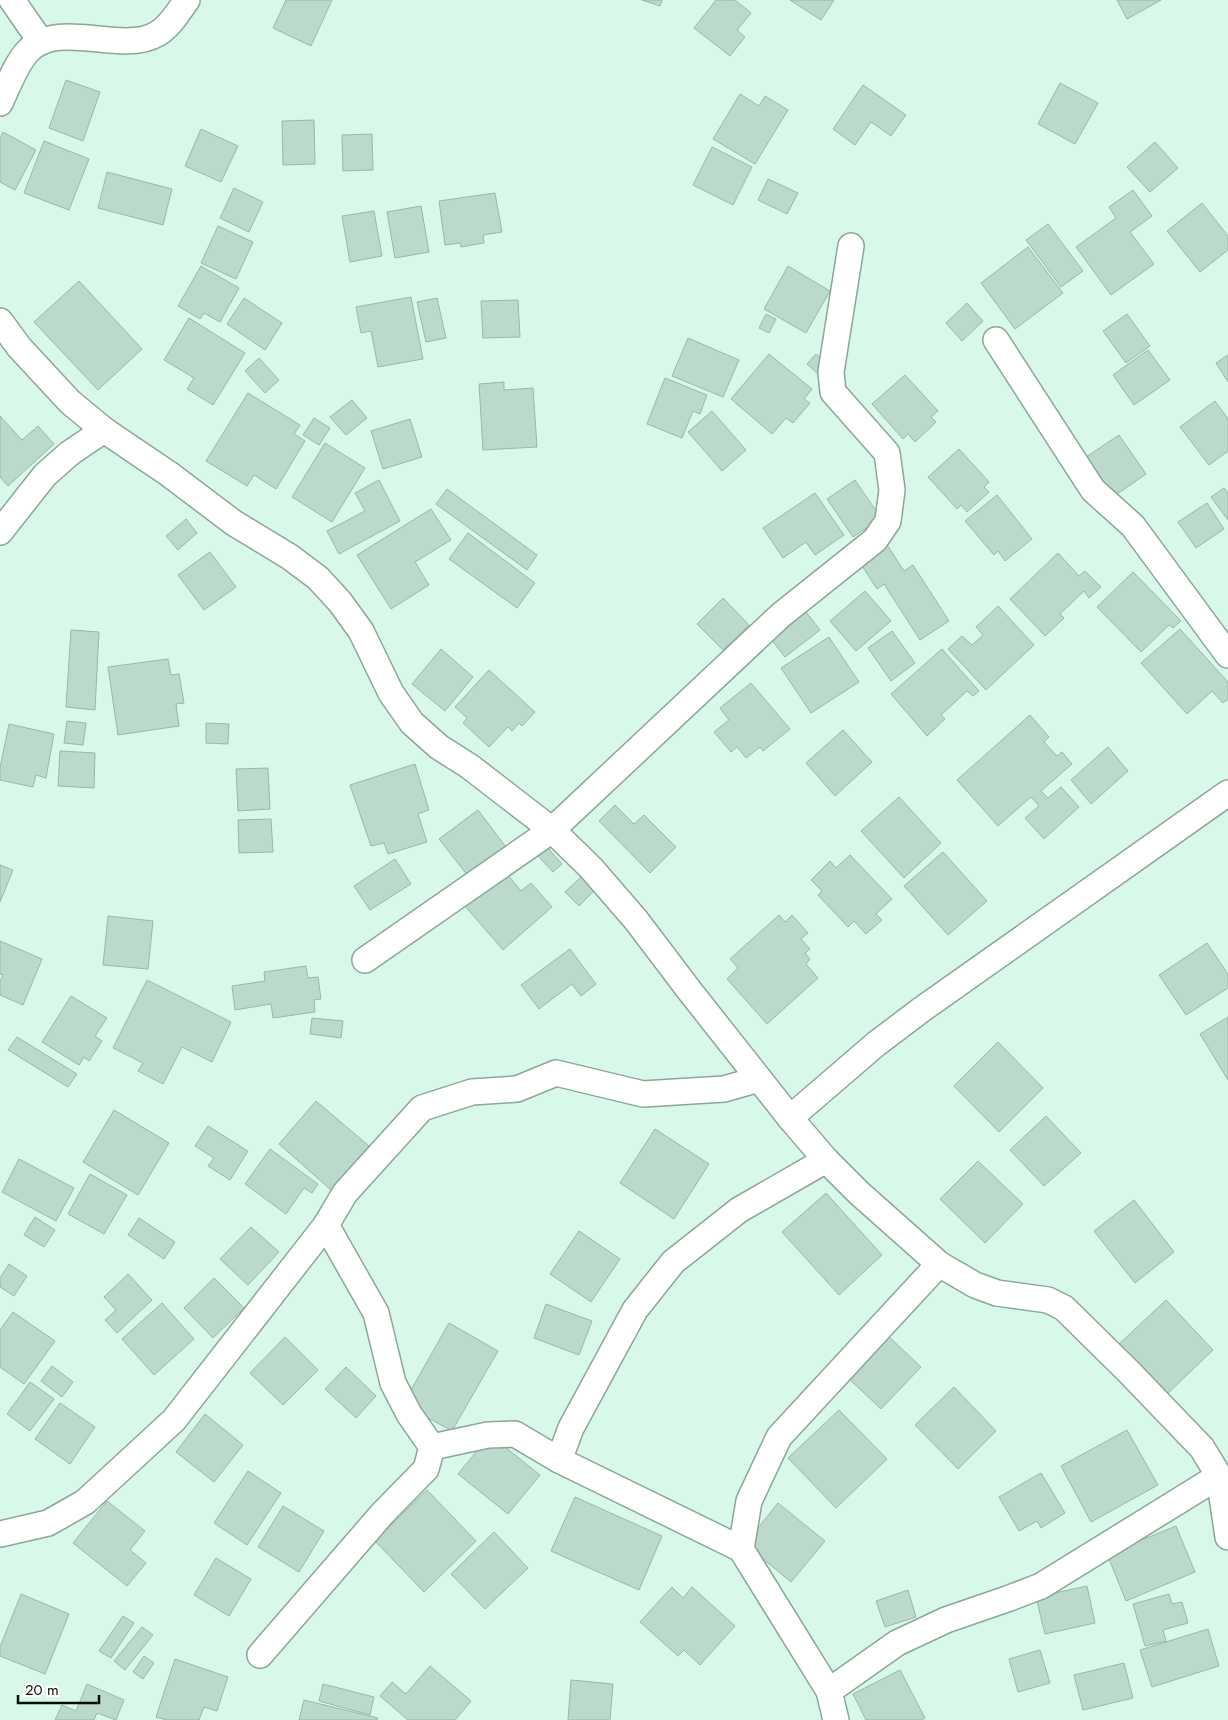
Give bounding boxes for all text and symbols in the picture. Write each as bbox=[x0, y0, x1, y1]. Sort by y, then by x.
scale bar bbox=[18, 1672, 99, 1704]
text: 20 m bbox=[25, 1679, 59, 1701]

